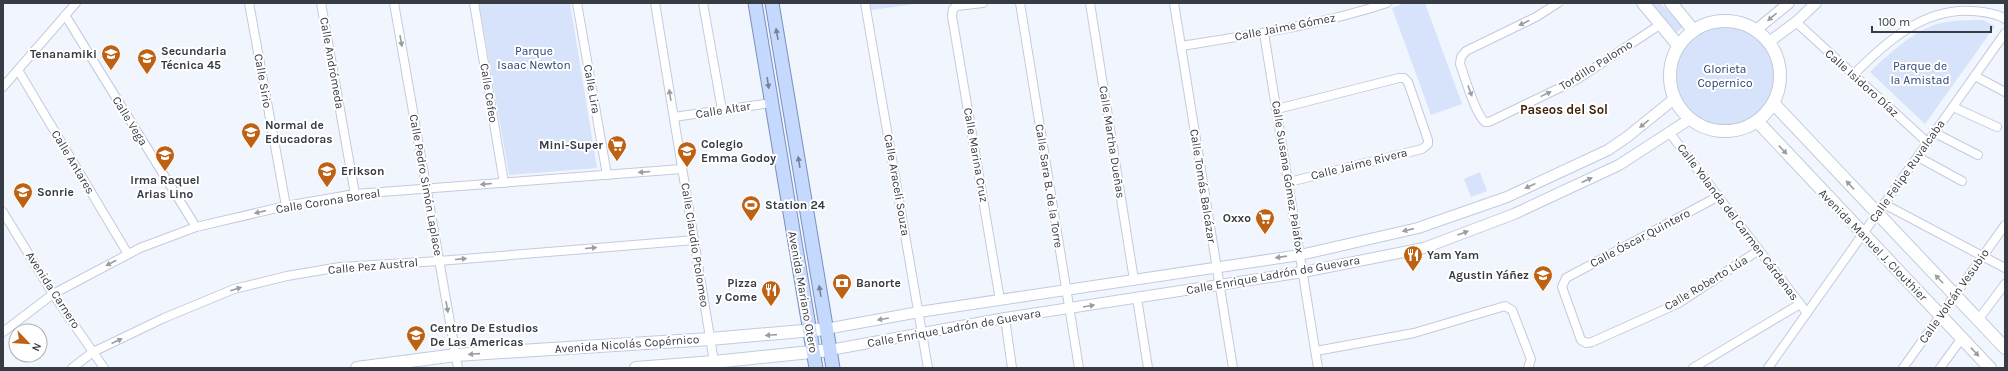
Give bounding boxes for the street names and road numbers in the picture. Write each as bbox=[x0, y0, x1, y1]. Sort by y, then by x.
street label: Calle Jaime Gómez bbox=[1233, 10, 1337, 44]
street label: Calle Andrómeda bbox=[317, 16, 347, 110]
street label: Tordillo Palomo bbox=[1557, 37, 1635, 93]
street label: Calle Isidoro Díaz bbox=[1822, 46, 1902, 120]
street label: Calle Sirio bbox=[251, 53, 275, 109]
street label: Calle Cefeo bbox=[477, 62, 501, 124]
street label: Calle Lira bbox=[581, 63, 603, 115]
street label: Calle Martha Dueñas bbox=[1096, 85, 1128, 199]
street label: Calle Vega bbox=[109, 94, 151, 148]
street label: Calle Altar bbox=[695, 99, 752, 121]
street label: Calle Susana Gómez Palafox bbox=[1269, 100, 1307, 254]
street label: Calle Marina Cruz bbox=[961, 107, 991, 204]
street label: Calle Pedro Simón Laplace bbox=[407, 113, 445, 257]
street label: Calle Felipe Ruvalcaba bbox=[1866, 117, 1948, 225]
street label: Calle Sara B. de la Torre bbox=[1032, 123, 1066, 249]
street label: Calle Antares bbox=[49, 128, 97, 196]
street label: Calle Tomás Balcázar bbox=[1187, 128, 1219, 245]
street label: Calle Araceli Souza bbox=[881, 133, 913, 237]
street label: Calle Yolanda del Carmen Cárdenas bbox=[1674, 141, 1802, 303]
street label: Calle Jaime Rivera bbox=[1309, 145, 1409, 183]
street label: Calle Claudio Ptolomeo bbox=[678, 182, 712, 308]
street label: Calle Corona Boreal bbox=[275, 186, 381, 216]
street label: Avenida Manuel J. Clouthier bbox=[1816, 186, 1931, 304]
street label: Calle Óscar Quintero bbox=[1587, 205, 1692, 270]
street label: Avenida Mariano Otero bbox=[785, 230, 821, 354]
street label: Calle Volcán Vesubio bbox=[1916, 246, 1992, 346]
street label: Avenida Carnero bbox=[23, 249, 83, 331]
street label: Calle Enrique Ladrón de Guevara bbox=[1185, 253, 1361, 297]
street label: Calle Roberto Lúa bbox=[1662, 253, 1750, 313]
street label: Calle Pez Austral bbox=[327, 255, 419, 277]
street label: Calle Enrique Ladrón de Guevara bbox=[866, 306, 1042, 350]
street label: Avenida Nicolás Copérnico bbox=[554, 332, 700, 356]

